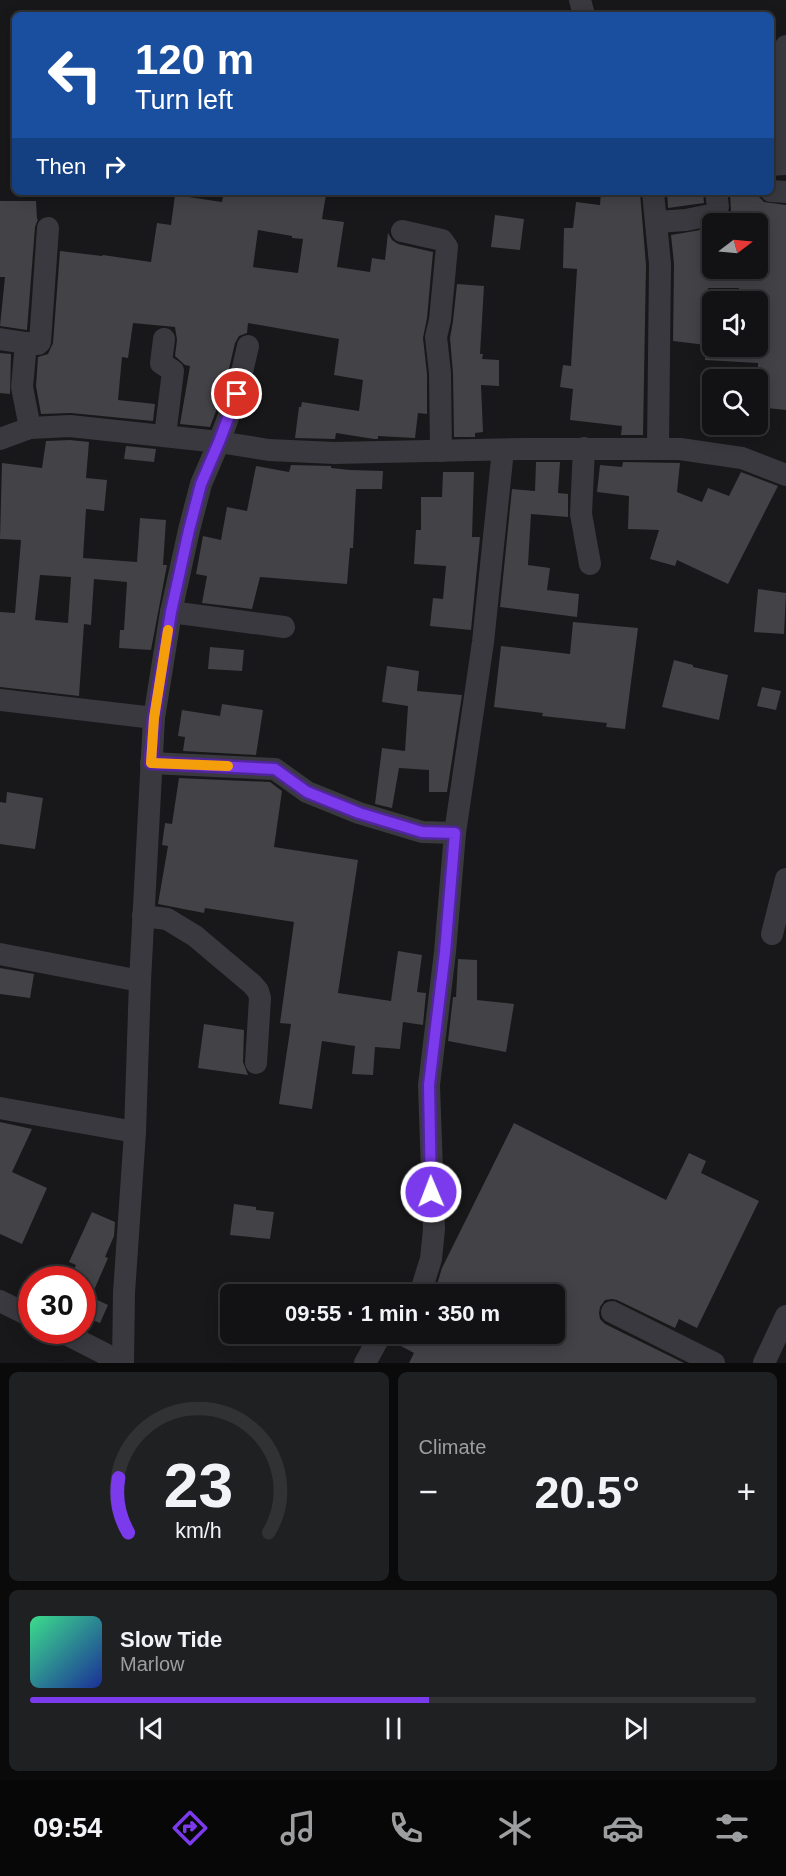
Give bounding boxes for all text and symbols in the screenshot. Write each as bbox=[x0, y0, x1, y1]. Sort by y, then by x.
icon: left bbox=[36, 36, 114, 114]
text: 120 m bbox=[135, 36, 254, 83]
text: Turn left bbox=[135, 85, 233, 115]
icon: right bbox=[98, 150, 131, 183]
text: Then bbox=[36, 154, 86, 179]
north arrow bbox=[702, 213, 768, 279]
map controls bbox=[702, 213, 768, 435]
button: sound bbox=[702, 291, 768, 357]
pin bbox=[211, 368, 262, 419]
button: search bbox=[702, 369, 768, 435]
icon: arrive bbox=[220, 377, 253, 410]
position arrow bbox=[399, 1160, 463, 1224]
speed limit sign: 30 bbox=[18, 1266, 96, 1344]
text: 09:55 · 1 min · 350 m bbox=[285, 1301, 500, 1326]
text: Climate bbox=[419, 1436, 486, 1458]
text: 23 bbox=[164, 1451, 233, 1520]
text: 20.5° bbox=[534, 1467, 640, 1518]
text: − bbox=[419, 1473, 438, 1510]
text: + bbox=[737, 1473, 756, 1510]
text: km/h bbox=[176, 1520, 222, 1544]
text: Slow Tide bbox=[120, 1627, 222, 1652]
text: Marlow bbox=[120, 1653, 184, 1675]
icon: previous bbox=[135, 1712, 168, 1745]
icon: pause bbox=[377, 1712, 410, 1745]
icon: next bbox=[619, 1712, 652, 1745]
icon: directions bbox=[169, 1807, 211, 1849]
icon: music bbox=[277, 1807, 319, 1849]
icon: phone bbox=[385, 1807, 427, 1849]
icon: climate bbox=[494, 1807, 536, 1849]
icon: car bbox=[602, 1807, 644, 1849]
icon: filters bbox=[711, 1807, 753, 1849]
text: 09:54 bbox=[33, 1813, 102, 1843]

